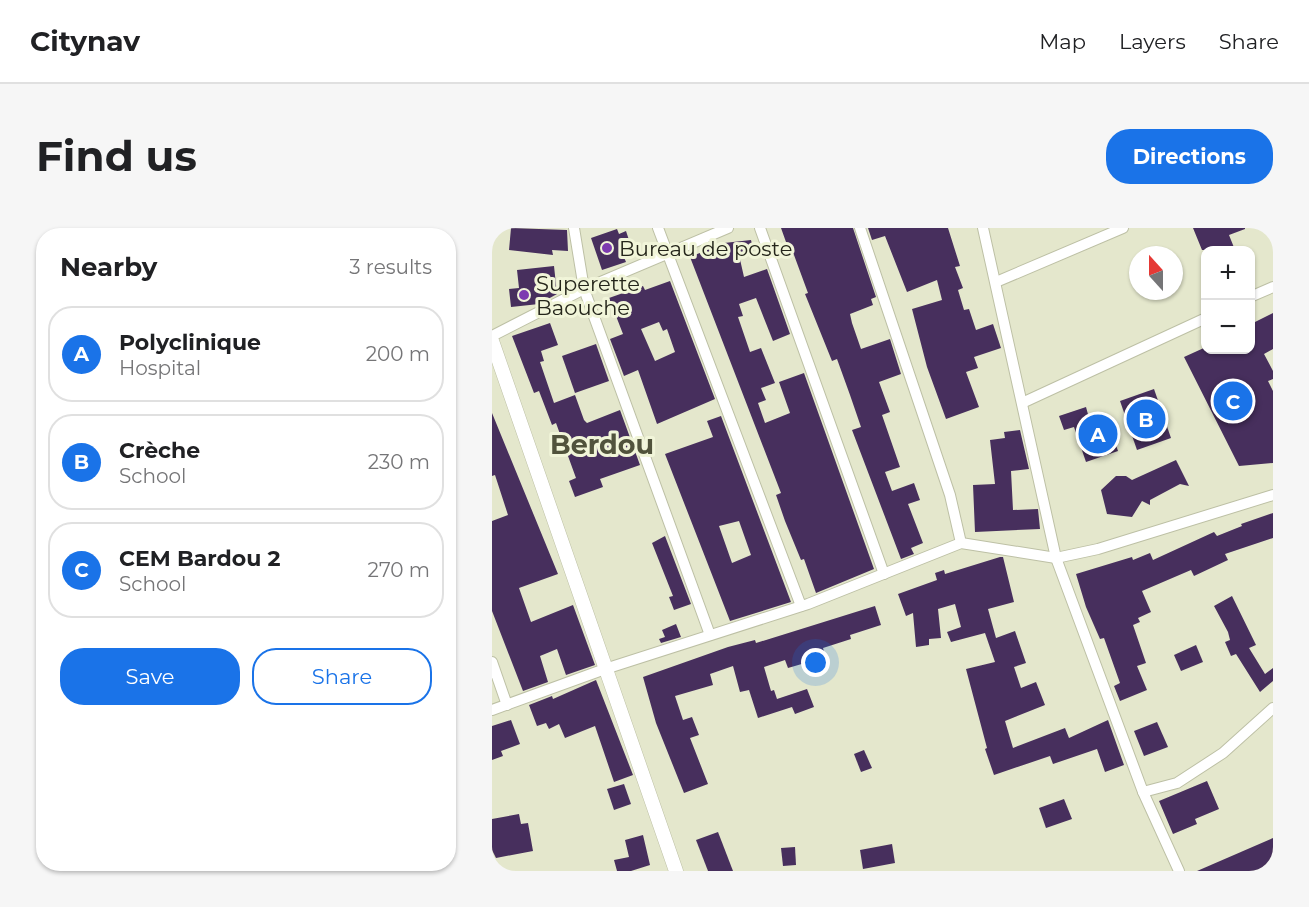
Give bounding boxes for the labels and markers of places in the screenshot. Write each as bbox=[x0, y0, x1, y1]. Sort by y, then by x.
place label: Bureau de poste bbox=[619, 236, 792, 261]
marker: Bureau de poste bbox=[600, 241, 614, 255]
place label: Superette Baouche bbox=[536, 271, 640, 320]
marker: Superette Baouche bbox=[517, 288, 531, 302]
pin: C bbox=[1214, 378, 1252, 423]
pin: B bbox=[1126, 396, 1166, 441]
pin: A bbox=[1078, 412, 1118, 456]

